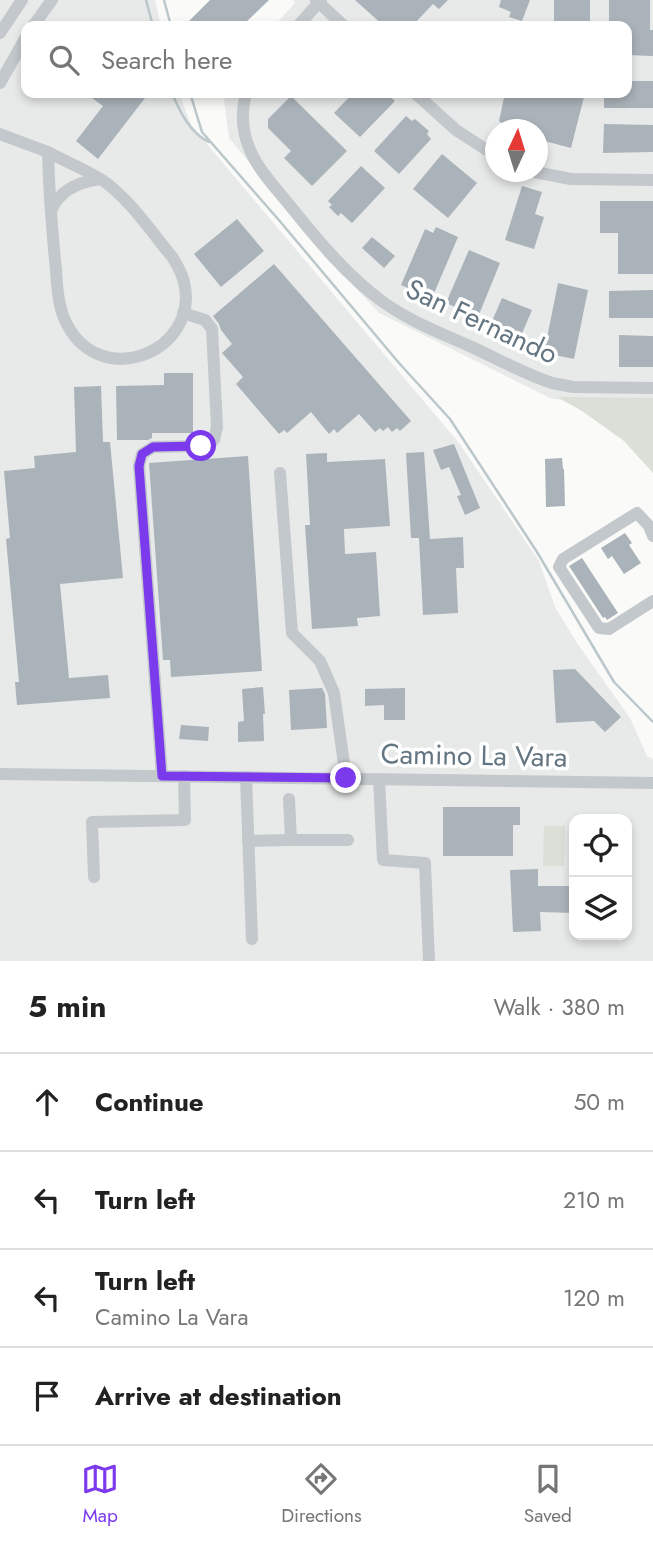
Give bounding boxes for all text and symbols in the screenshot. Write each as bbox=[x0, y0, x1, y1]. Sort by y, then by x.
search box bbox=[21, 21, 632, 98]
icon: search bbox=[45, 41, 83, 79]
text: Search here bbox=[101, 41, 233, 79]
north arrow bbox=[485, 119, 548, 182]
street label: San Fernando bbox=[399, 268, 564, 375]
route start bbox=[185, 430, 216, 461]
street label: Camino La Vara bbox=[380, 733, 568, 778]
route end bbox=[330, 762, 361, 793]
map controls bbox=[569, 814, 632, 940]
button: locate bbox=[569, 814, 632, 877]
button: layers bbox=[569, 877, 632, 940]
text: 5 min bbox=[28, 985, 106, 1028]
text: Walk · 380 m bbox=[494, 990, 625, 1024]
icon: ahead bbox=[28, 1083, 66, 1121]
text: Continue bbox=[95, 1083, 204, 1121]
text: 50 m bbox=[573, 1085, 625, 1119]
icon: left bbox=[28, 1181, 66, 1219]
text: Turn left bbox=[95, 1181, 195, 1219]
text: 210 m bbox=[563, 1183, 625, 1217]
text: Turn left bbox=[95, 1262, 195, 1300]
icon: left bbox=[28, 1279, 66, 1317]
text: 120 m bbox=[563, 1281, 625, 1315]
text: Camino La Vara bbox=[95, 1300, 248, 1334]
icon: arrive bbox=[28, 1377, 66, 1415]
text: Arrive at destination bbox=[95, 1377, 342, 1415]
tab: Map bbox=[81, 1460, 119, 1529]
tab: Directions bbox=[281, 1460, 362, 1529]
tab: Saved bbox=[524, 1460, 572, 1529]

